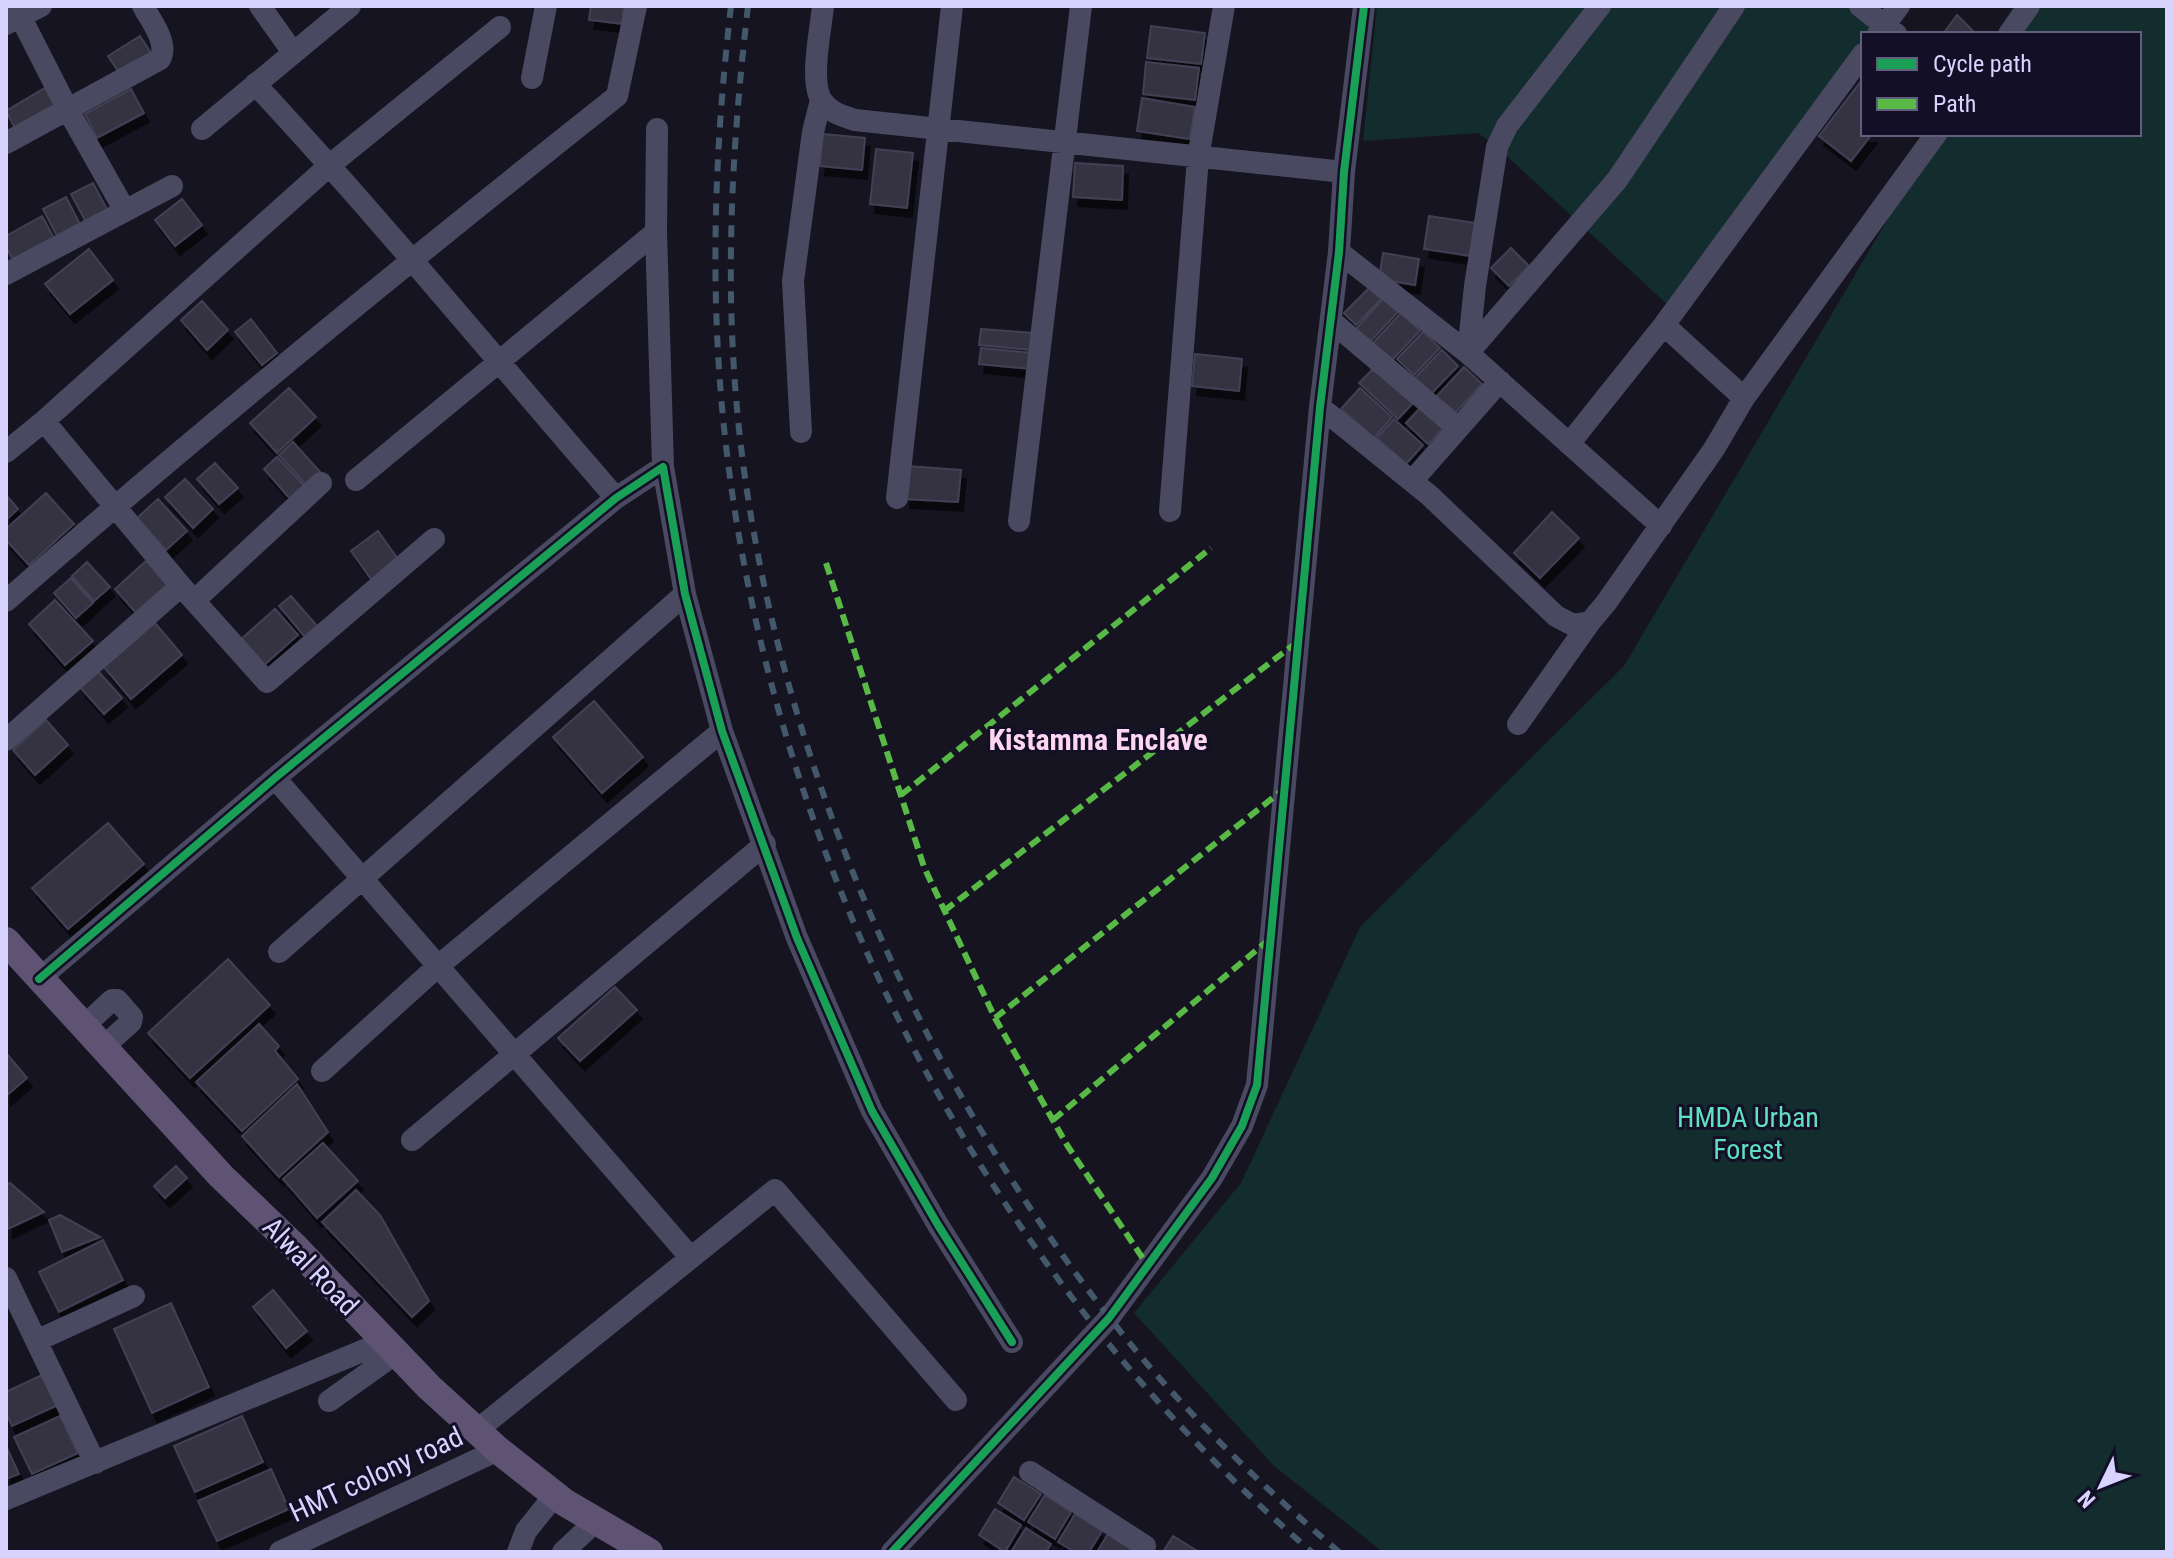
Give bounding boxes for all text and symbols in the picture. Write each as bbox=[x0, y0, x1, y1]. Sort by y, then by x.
legend bbox=[1861, 32, 2141, 136]
text: Cycle path bbox=[1933, 50, 2032, 78]
text: Path bbox=[1933, 90, 1976, 118]
district label: Kistamma Enclave bbox=[988, 722, 1208, 757]
park label: HMDA Urban Forest bbox=[1677, 1101, 1819, 1166]
street label: Alwal Road bbox=[256, 1211, 365, 1322]
street label: HMT colony road bbox=[284, 1420, 468, 1529]
north arrow bbox=[2061, 1446, 2141, 1526]
text: N bbox=[2073, 1486, 2100, 1513]

